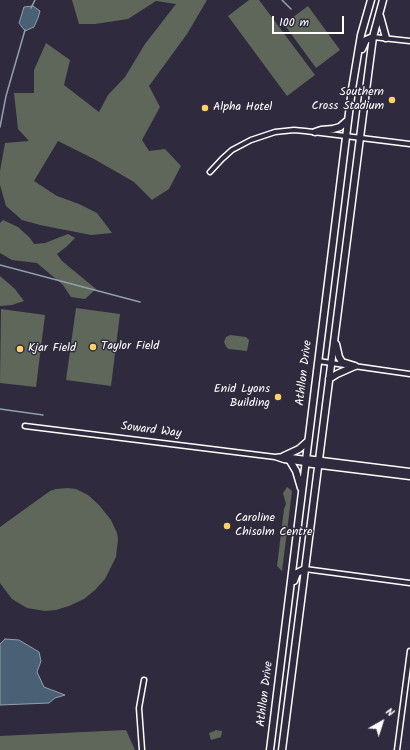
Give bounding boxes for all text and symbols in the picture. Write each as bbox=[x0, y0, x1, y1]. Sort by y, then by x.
scale bar bbox=[274, 8, 346, 34]
text: 100 m bbox=[279, 13, 309, 32]
place label: Southern Cross Stadium bbox=[312, 86, 384, 114]
marker: Southern Cross Stadium bbox=[387, 95, 397, 105]
place label: Alpha Hotel bbox=[213, 101, 272, 115]
marker: Alpha Hotel bbox=[200, 103, 210, 113]
street label: Athllon Drive bbox=[294, 339, 316, 407]
place label: Taylor Field bbox=[101, 340, 159, 354]
place label: Kjar Field bbox=[28, 342, 76, 356]
marker: Taylor Field bbox=[88, 342, 98, 352]
marker: Kjar Field bbox=[15, 344, 25, 354]
place label: Enid Lyons Building bbox=[214, 383, 270, 411]
marker: Enid Lyons Building bbox=[273, 392, 283, 402]
street label: Soward Way bbox=[120, 420, 182, 442]
place label: Caroline Chisolm Centre bbox=[235, 512, 312, 540]
marker: Caroline Chisolm Centre bbox=[222, 521, 232, 531]
street label: Athllon Drive bbox=[255, 660, 277, 728]
north arrow bbox=[362, 702, 402, 742]
text: N bbox=[381, 703, 398, 722]

